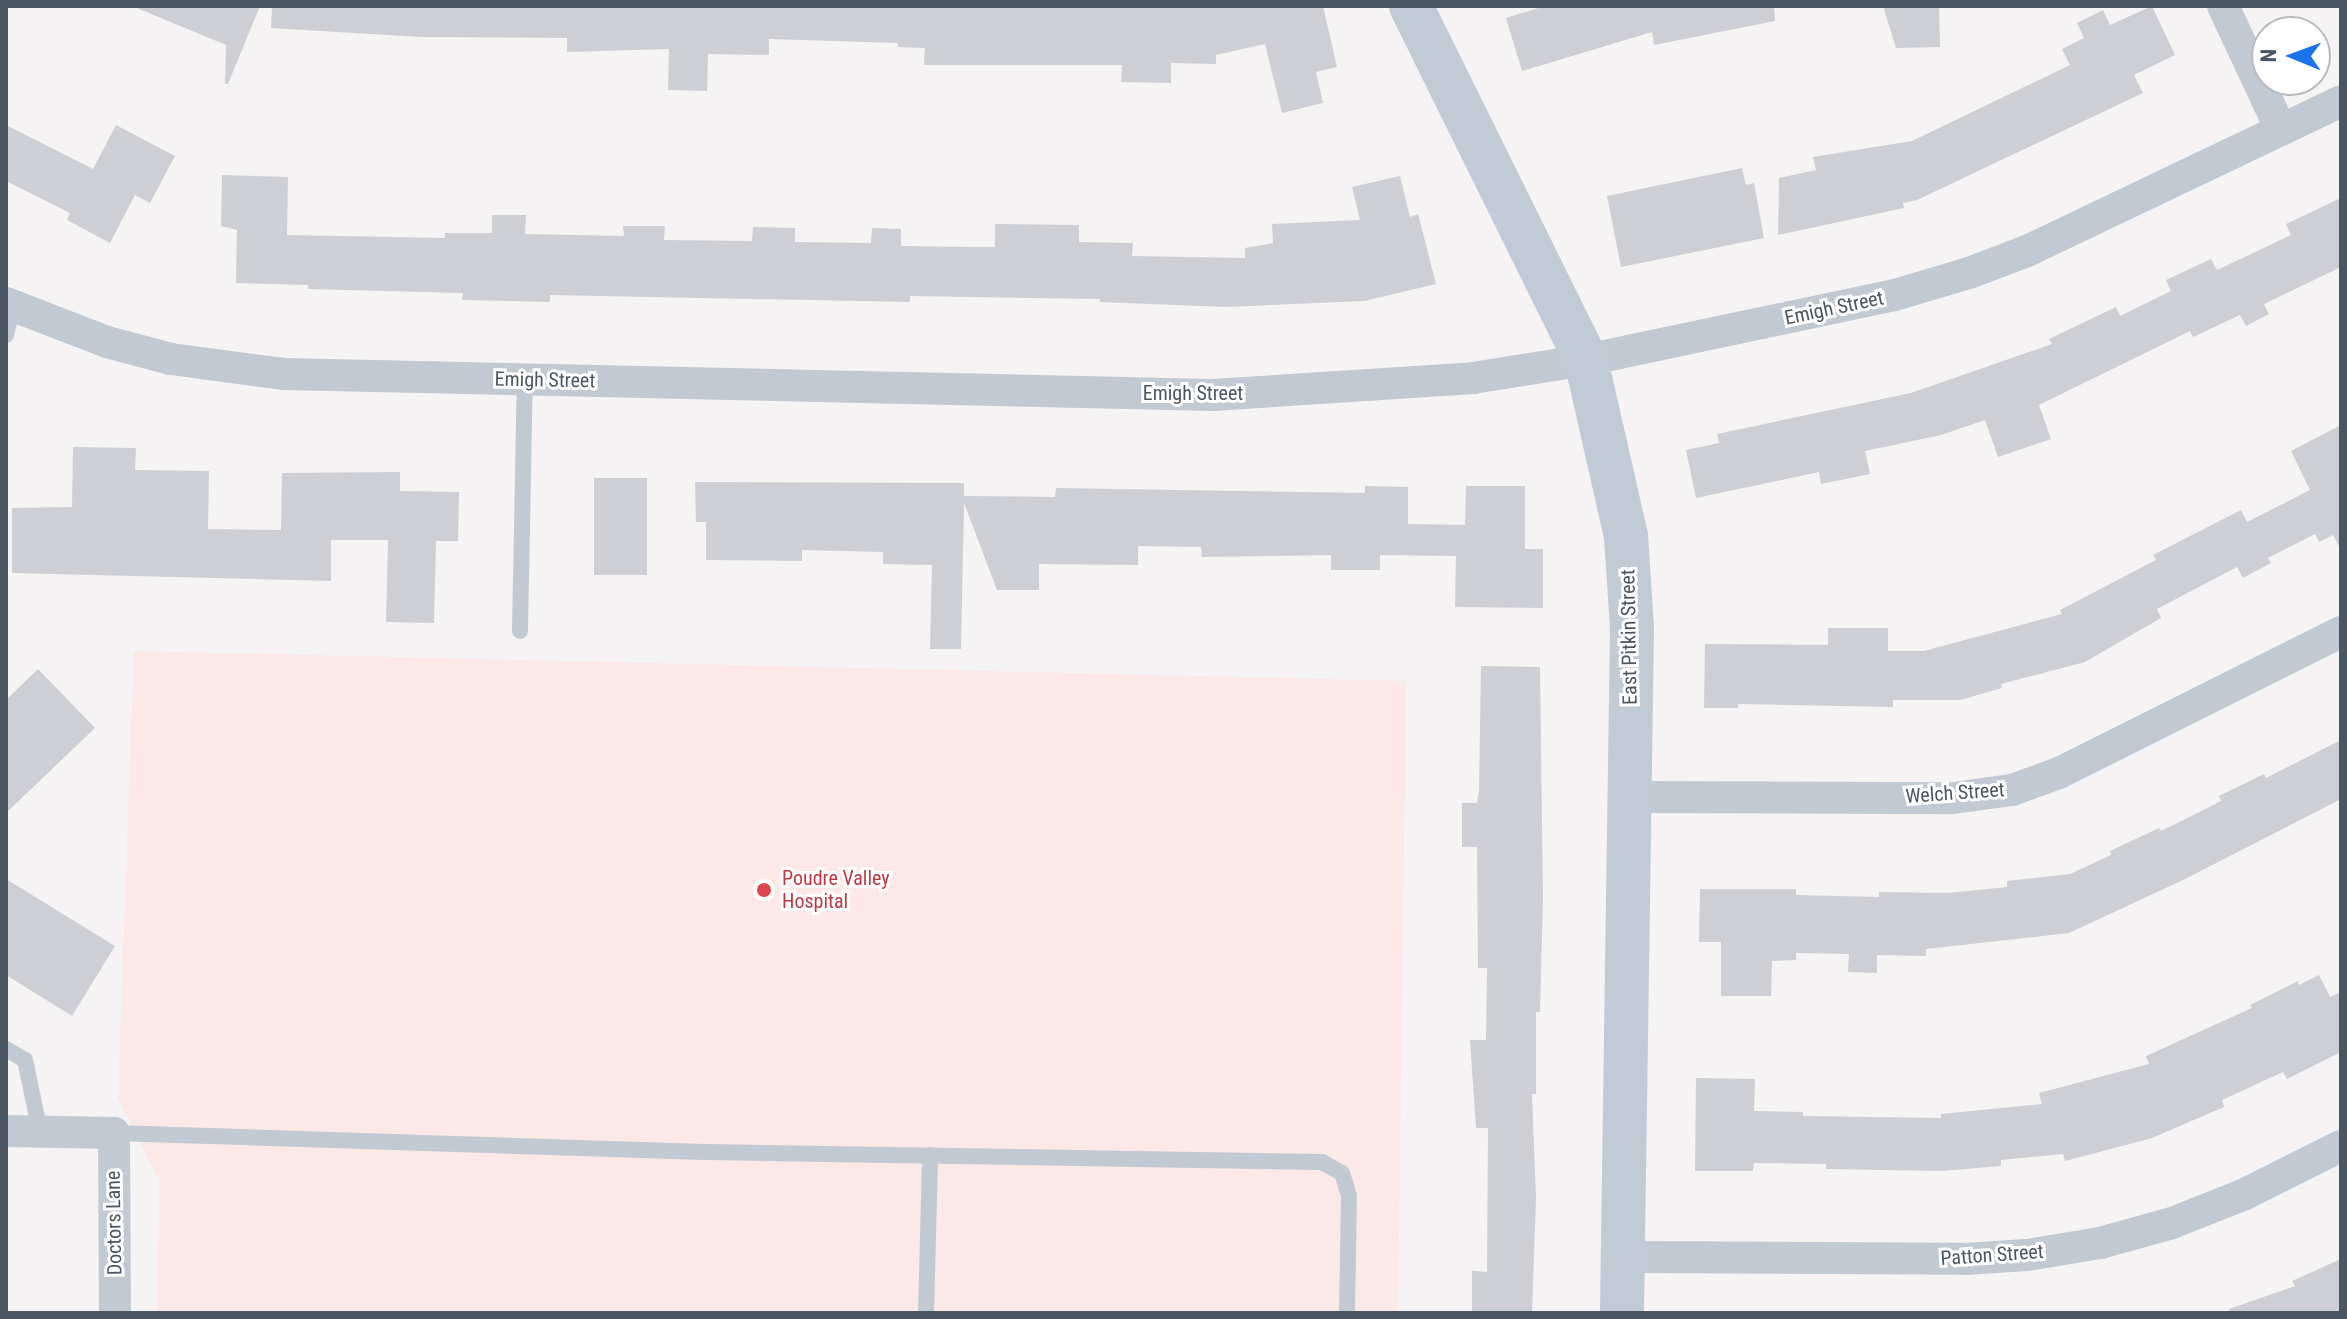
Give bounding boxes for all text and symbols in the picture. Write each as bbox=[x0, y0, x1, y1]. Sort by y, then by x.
north arrow bbox=[2251, 16, 2331, 96]
text: N bbox=[2256, 49, 2281, 63]
street label: Emigh Street bbox=[1782, 286, 1886, 330]
street label: Emigh Street bbox=[495, 367, 595, 393]
street label: Emigh Street bbox=[1143, 381, 1243, 405]
street label: East Pitkin Street bbox=[1616, 569, 1642, 705]
street label: Welch Street bbox=[1905, 778, 2005, 808]
place label: Poudre Valley Hospital bbox=[782, 866, 890, 913]
marker: Poudre Valley Hospital bbox=[753, 879, 775, 901]
street label: Doctors Lane bbox=[101, 1171, 127, 1275]
street label: Patton Street bbox=[1940, 1239, 2044, 1271]

